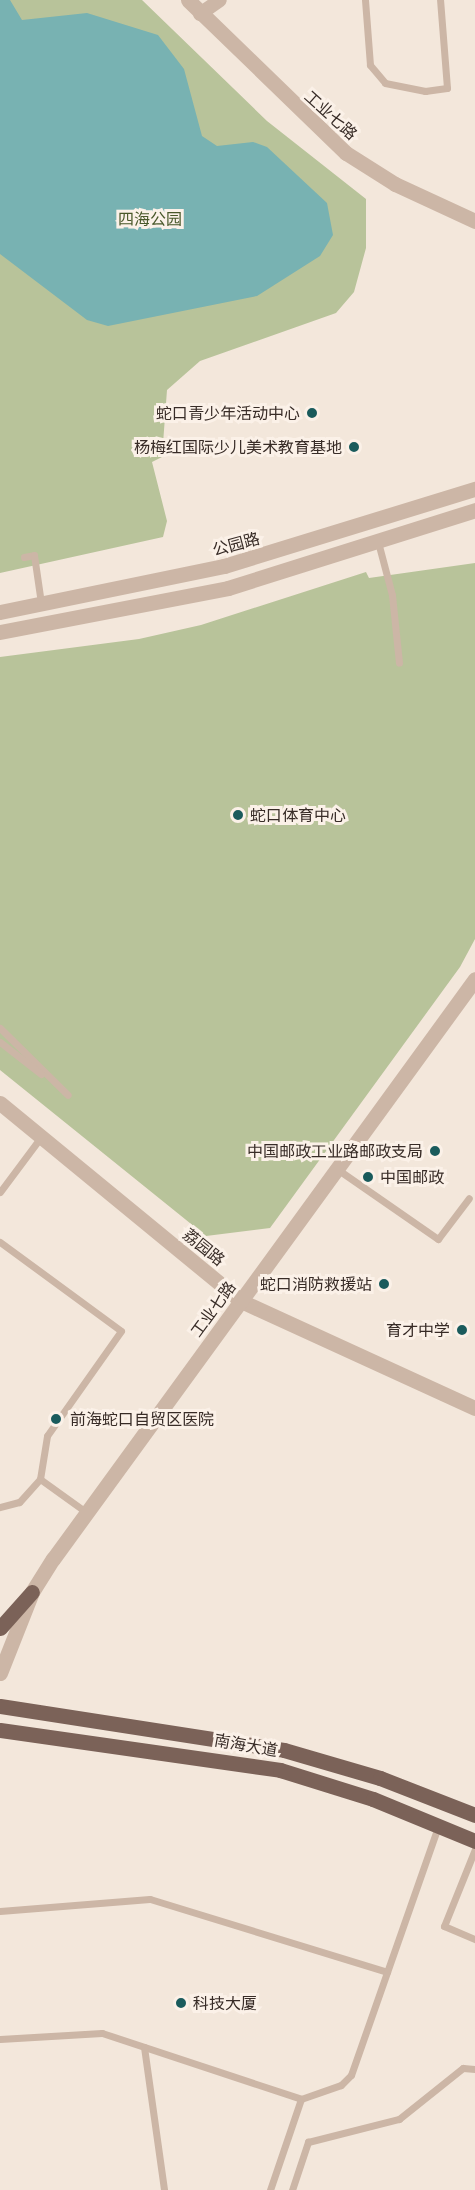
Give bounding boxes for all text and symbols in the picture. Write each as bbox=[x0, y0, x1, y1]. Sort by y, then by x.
street label: 工业七路 bbox=[301, 86, 361, 144]
park label: 四海公园 bbox=[118, 209, 182, 229]
place label: 蛇口青少年活动中心 bbox=[156, 403, 300, 423]
marker: 蛇口青少年活动中心 bbox=[305, 406, 319, 420]
place label: 杨梅红国际少儿美术教育基地 bbox=[134, 437, 342, 457]
marker: 杨梅红国际少儿美术教育基地 bbox=[347, 440, 361, 454]
street label: 公园路 bbox=[210, 529, 262, 559]
place label: 蛇口体育中心 bbox=[250, 805, 346, 825]
marker: 蛇口体育中心 bbox=[231, 808, 245, 822]
place label: 中国邮政工业路邮政支局 bbox=[247, 1141, 423, 1161]
marker: 中国邮政工业路邮政支局 bbox=[428, 1144, 442, 1158]
place label: 中国邮政 bbox=[380, 1167, 444, 1187]
marker: 中国邮政 bbox=[361, 1170, 375, 1184]
street label: 荔园路 bbox=[179, 1224, 229, 1270]
place label: 蛇口消防救援站 bbox=[260, 1274, 372, 1294]
street label: 工业七路 bbox=[186, 1277, 240, 1341]
marker: 蛇口消防救援站 bbox=[377, 1277, 391, 1291]
place label: 育才中学 bbox=[386, 1320, 450, 1340]
marker: 育才中学 bbox=[455, 1323, 469, 1337]
place label: 前海蛇口自贸区医院 bbox=[70, 1409, 214, 1429]
marker: 前海蛇口自贸区医院 bbox=[47, 1410, 65, 1428]
street label: 南海大道 bbox=[213, 1730, 279, 1760]
place label: 科技大厦 bbox=[193, 1993, 257, 2013]
marker: 科技大厦 bbox=[174, 1996, 188, 2010]

